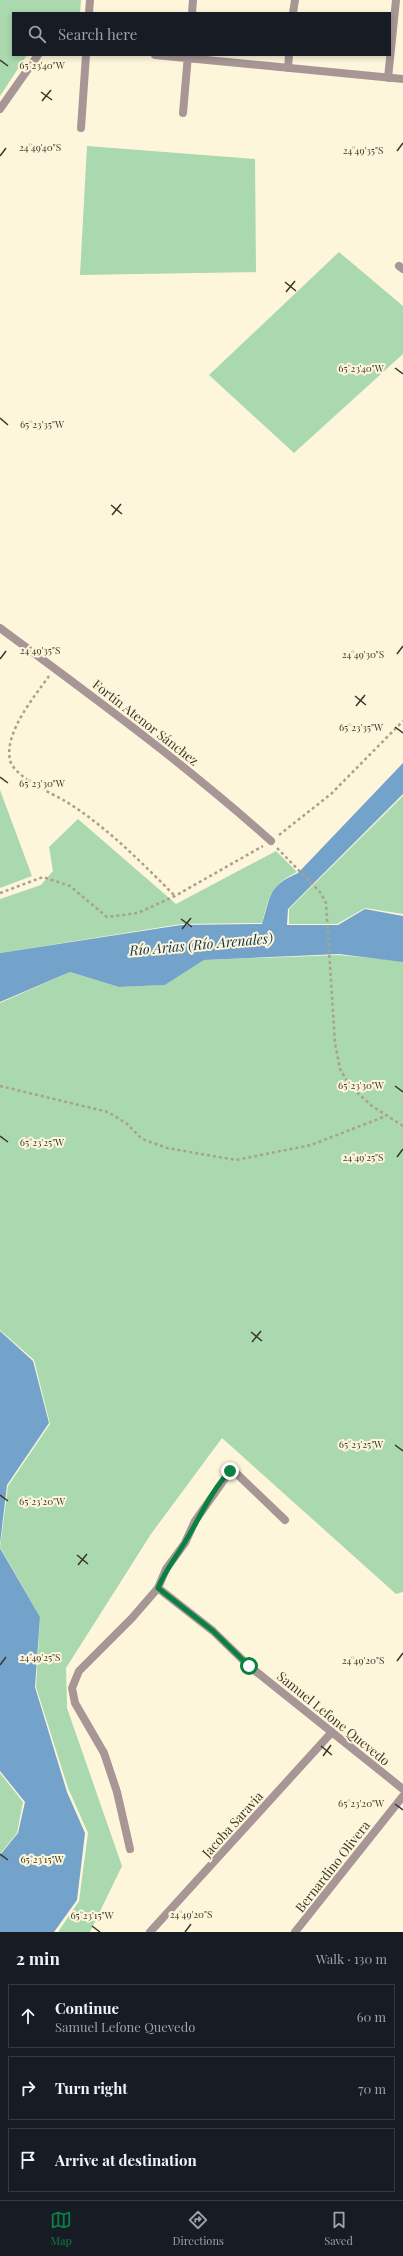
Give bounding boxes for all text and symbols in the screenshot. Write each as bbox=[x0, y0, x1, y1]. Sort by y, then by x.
search box bbox=[12, 12, 391, 56]
icon: search bbox=[26, 23, 48, 45]
text: Search here bbox=[58, 24, 137, 44]
text: 65°23'40"W bbox=[19, 58, 66, 72]
text: 24°49'40"S bbox=[19, 140, 61, 154]
text: 24°49'35"S bbox=[343, 143, 383, 157]
text: 65°23'40"W bbox=[338, 361, 385, 375]
text: 65°23'35"W bbox=[20, 417, 65, 431]
text: 24°49'35"S bbox=[20, 643, 60, 657]
text: 24°49'30"S bbox=[342, 647, 384, 661]
street label: Fortín Atenor Sánchez bbox=[90, 675, 202, 769]
text: 65°23'35"W bbox=[339, 720, 384, 734]
text: 65°23'30"W bbox=[19, 776, 66, 790]
water label: Río Arias (Río Arenales) bbox=[127, 928, 274, 960]
text: 65°23'30"W bbox=[338, 1078, 385, 1092]
text: 65°23'25"W bbox=[20, 1135, 65, 1149]
text: 24°49'25"S bbox=[343, 1150, 383, 1164]
text: 65°23'25"W bbox=[339, 1437, 384, 1451]
route end bbox=[221, 1462, 239, 1480]
text: 65°23'20"W bbox=[19, 1494, 66, 1508]
text: 24°49'25"S bbox=[20, 1650, 60, 1664]
text: 24°49'20"S bbox=[342, 1653, 384, 1667]
route start bbox=[240, 1657, 258, 1675]
street label: Samuel Lefone Quevedo bbox=[274, 1667, 394, 1769]
street label: Jacoba Saravia bbox=[197, 1787, 266, 1861]
text: 65°23'20"W bbox=[338, 1796, 385, 1810]
street label: Bernardino Olivera bbox=[291, 1816, 373, 1915]
text: 65°23'15"W bbox=[20, 1852, 65, 1866]
text: 24°49'20"S bbox=[170, 1907, 212, 1921]
text: 65°23'15"W bbox=[70, 1908, 115, 1922]
text: 2 min bbox=[16, 1947, 60, 1969]
text: Walk · 130 m bbox=[316, 1950, 387, 1967]
text: Continue bbox=[55, 1998, 119, 2018]
icon: ahead bbox=[17, 2005, 39, 2027]
text: 60 m bbox=[357, 2008, 386, 2025]
text: Samuel Lefone Quevedo bbox=[55, 2018, 195, 2035]
icon: right bbox=[17, 2077, 39, 2099]
text: Turn right bbox=[55, 2078, 128, 2098]
text: 70 m bbox=[358, 2080, 386, 2097]
icon: arrive bbox=[17, 2149, 39, 2171]
text: Arrive at destination bbox=[55, 2150, 197, 2170]
tab: Map bbox=[50, 2209, 72, 2248]
tab: Directions bbox=[172, 2209, 224, 2248]
tab: Saved bbox=[324, 2209, 353, 2248]

